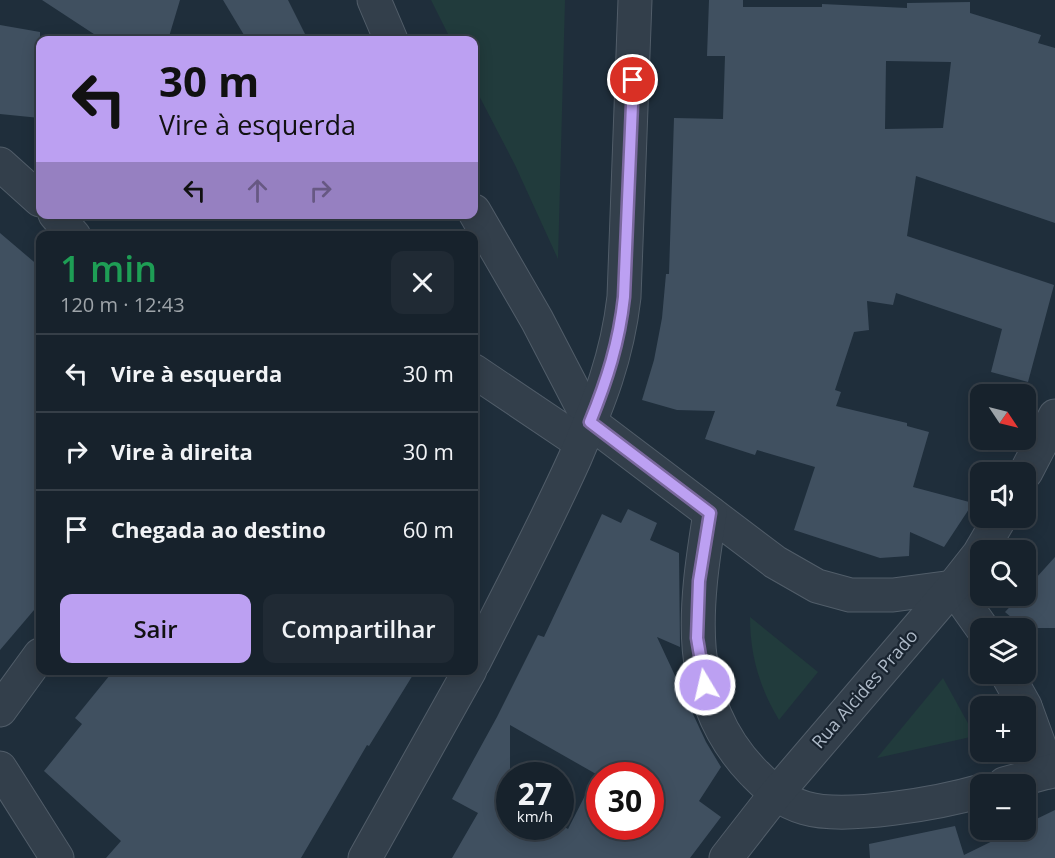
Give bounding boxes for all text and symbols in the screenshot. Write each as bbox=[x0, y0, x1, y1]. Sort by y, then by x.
text: 30 m bbox=[159, 52, 259, 109]
pin bbox=[607, 54, 658, 105]
icon: left bbox=[60, 60, 138, 138]
icon: arrive bbox=[616, 63, 649, 96]
text: Vire à esquerda bbox=[159, 106, 356, 143]
icon: left bbox=[178, 174, 211, 207]
icon: ahead bbox=[241, 174, 274, 207]
icon: right bbox=[304, 174, 337, 207]
text: 1 min bbox=[60, 244, 157, 293]
button: close bbox=[391, 251, 454, 314]
text: 120 m · 12:43 bbox=[60, 291, 185, 318]
icon: left bbox=[60, 357, 93, 390]
text: Vire à esquerda bbox=[111, 358, 282, 388]
text: 30 m bbox=[403, 358, 454, 388]
north arrow bbox=[970, 384, 1036, 450]
map controls bbox=[970, 384, 1036, 840]
icon: right bbox=[60, 435, 93, 468]
text: Vire à direita bbox=[111, 436, 253, 466]
text: 30 m bbox=[403, 436, 454, 466]
button: sound bbox=[970, 462, 1036, 528]
icon: arrive bbox=[60, 513, 93, 546]
text: Chegada ao destino bbox=[111, 514, 326, 544]
text: 60 m bbox=[403, 514, 454, 544]
button: search bbox=[970, 540, 1036, 606]
button: Sair bbox=[60, 594, 251, 663]
button: Compartilhar bbox=[263, 594, 454, 663]
button: layers bbox=[970, 618, 1036, 684]
street label: Rua Alcides Prado bbox=[806, 624, 923, 753]
position arrow bbox=[673, 653, 737, 717]
button: + bbox=[970, 696, 1036, 762]
speed limit sign: 30 bbox=[586, 762, 664, 840]
text: 27 bbox=[518, 773, 552, 814]
button: − bbox=[970, 774, 1036, 840]
text: km/h bbox=[517, 806, 553, 826]

